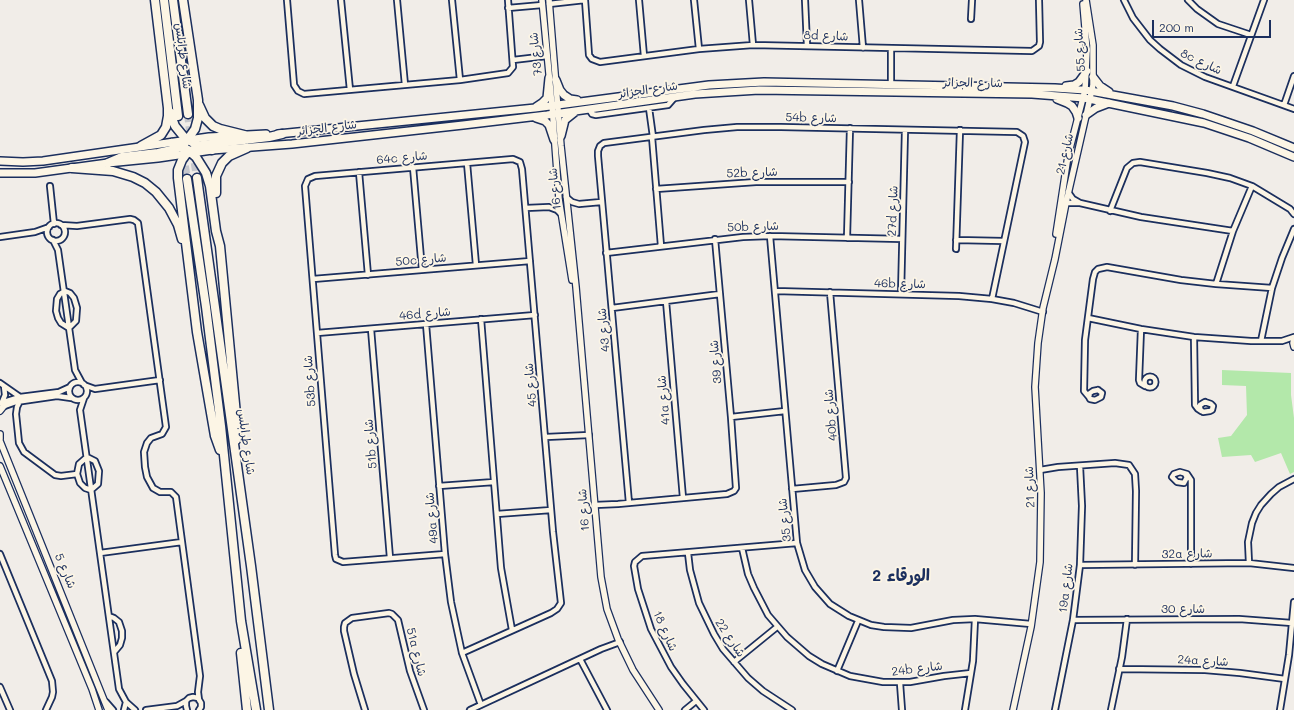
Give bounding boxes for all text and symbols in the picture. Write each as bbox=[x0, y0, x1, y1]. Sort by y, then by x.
scale bar bbox=[1154, 12, 1273, 38]
text: 200 m bbox=[1159, 19, 1194, 35]
street label: شارع طرابلس bbox=[172, 22, 194, 90]
street label: 8d شارع bbox=[803, 28, 849, 44]
street label: شارع 55 bbox=[1071, 28, 1089, 72]
street label: شارع 73 bbox=[527, 32, 545, 76]
street label: 8c شارع bbox=[1178, 46, 1224, 78]
street label: شارع الجزائر bbox=[943, 75, 1003, 91]
street label: شارع الجزائر bbox=[617, 79, 679, 101]
street label: 54b شارع bbox=[785, 110, 837, 126]
street label: شارع الجزائر bbox=[296, 117, 358, 139]
street label: شارع 21 bbox=[1053, 132, 1077, 176]
street label: 64c شارع bbox=[376, 149, 428, 167]
street label: 52b شارع bbox=[726, 165, 778, 181]
street label: شارع 16 bbox=[546, 167, 564, 211]
street label: 27d شارع bbox=[885, 185, 901, 237]
street label: 50b شارع bbox=[727, 219, 779, 235]
street label: 50c شارع bbox=[395, 251, 447, 269]
street label: 46b شارع bbox=[874, 276, 926, 292]
street label: 46d شارع bbox=[399, 305, 451, 323]
street label: شارع 43 bbox=[595, 308, 613, 352]
street label: شارع 39 bbox=[707, 339, 725, 385]
street label: 53b شارع bbox=[301, 355, 319, 407]
street label: شارع 45 bbox=[522, 363, 540, 407]
street label: 41a شارع bbox=[655, 375, 673, 425]
street label: 40b شارع bbox=[822, 389, 840, 441]
street label: شارع طرابلس bbox=[234, 408, 258, 476]
street label: 51b شارع bbox=[362, 419, 380, 469]
street label: شارع 21 bbox=[1022, 466, 1038, 508]
street label: شارع 16 bbox=[575, 488, 593, 532]
street label: 49a شارع bbox=[423, 492, 441, 544]
street label: شارع 35 bbox=[776, 497, 794, 543]
street label: 32a شارع bbox=[1161, 546, 1213, 562]
street label: شارع 5 bbox=[51, 551, 79, 591]
street label: 19a شارع bbox=[1056, 562, 1076, 614]
district label: الورقاء 2 bbox=[872, 566, 930, 586]
street label: شارع 30 bbox=[1161, 602, 1205, 616]
street label: شارع 18 bbox=[650, 609, 680, 653]
street label: شارع 22 bbox=[712, 616, 748, 660]
street label: 51a شارع bbox=[403, 626, 429, 678]
street label: 24a شارع bbox=[1177, 652, 1229, 670]
street label: 24b شارع bbox=[891, 659, 943, 679]

